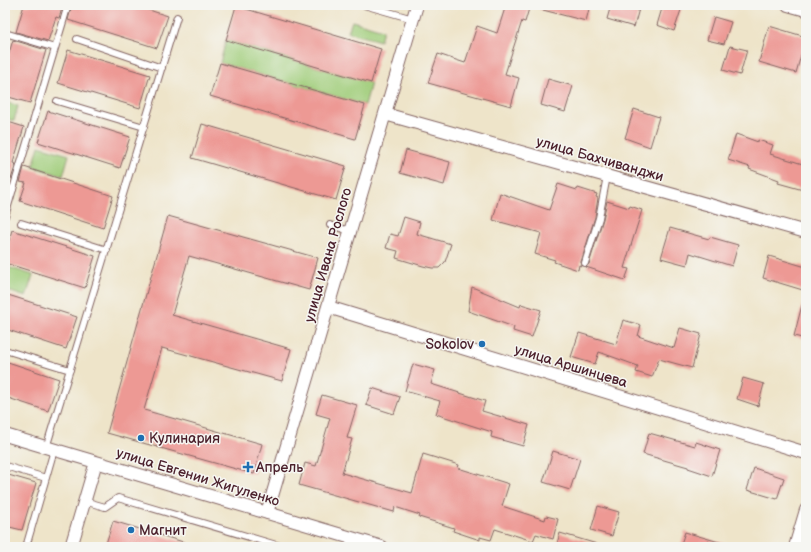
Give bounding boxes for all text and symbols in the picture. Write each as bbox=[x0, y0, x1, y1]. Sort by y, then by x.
street label: улица Бахчиванджи bbox=[534, 133, 666, 185]
street label: улица Ивана Рослого bbox=[301, 186, 355, 324]
place label: Sokolov bbox=[425, 336, 474, 353]
marker: Sokolov bbox=[477, 339, 487, 349]
street label: улица Аршинцева bbox=[513, 341, 630, 391]
place label: Кулинария bbox=[149, 430, 220, 447]
marker: Кулинария bbox=[136, 433, 146, 443]
street label: улица Евгении Жигуленко bbox=[114, 444, 282, 510]
place label: Апрель bbox=[255, 459, 303, 476]
marker: Апрель bbox=[243, 462, 253, 472]
place label: Магнит bbox=[139, 522, 187, 539]
marker: Магнит bbox=[126, 525, 136, 535]

